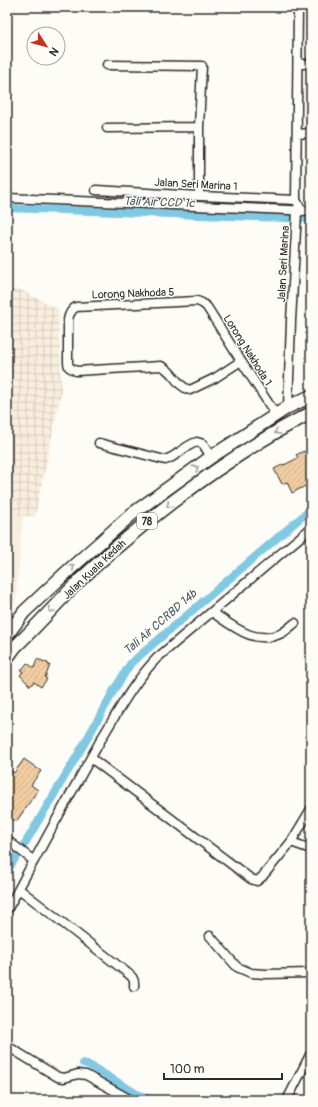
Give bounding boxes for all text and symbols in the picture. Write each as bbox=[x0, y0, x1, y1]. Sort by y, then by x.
north arrow bbox=[26, 26, 66, 66]
text: N bbox=[46, 45, 61, 59]
street label: Jalan Seri Marina 1 bbox=[154, 176, 238, 193]
water label: Tali Air CCD 1c bbox=[123, 194, 196, 211]
street label: Jalan Seri Marina bbox=[275, 225, 292, 303]
street label: Lorong Nakhoda 5 bbox=[91, 286, 175, 301]
street label: Lorong Nakhoda 1 bbox=[221, 312, 275, 388]
one-way arrow bbox=[274, 427, 281, 434]
one-way arrow bbox=[191, 466, 198, 473]
one-way arrow bbox=[167, 500, 174, 507]
road number: 78 bbox=[137, 513, 157, 529]
street label: Jalan Kuala Kedah bbox=[60, 537, 129, 602]
one-way arrow bbox=[68, 564, 75, 571]
water label: Tali Air CCRBD 14b bbox=[121, 586, 201, 658]
one-way arrow bbox=[49, 605, 56, 613]
scale bar bbox=[164, 1055, 282, 1081]
text: 100 m bbox=[170, 1062, 205, 1077]

